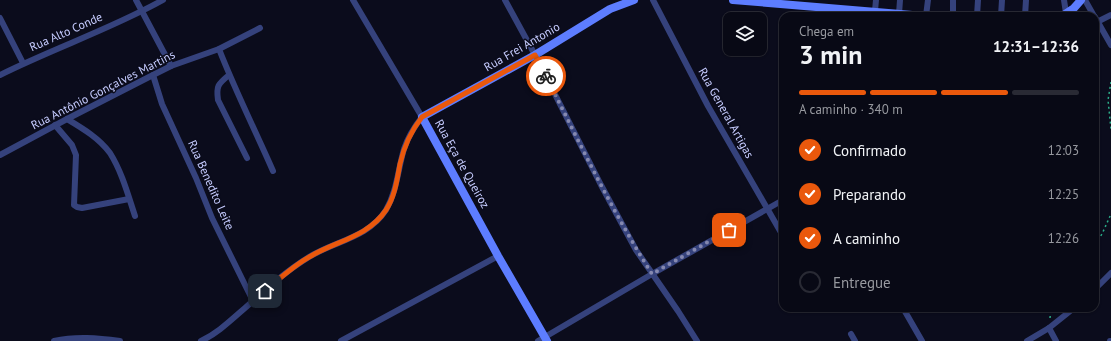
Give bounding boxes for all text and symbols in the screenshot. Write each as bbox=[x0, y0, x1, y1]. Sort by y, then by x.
street label: Rua Alto Conde bbox=[27, 9, 105, 54]
map controls bbox=[723, 12, 767, 56]
button: layers bbox=[723, 12, 767, 56]
street label: Rua Frei Antonio bbox=[481, 19, 562, 74]
text: Chega em bbox=[799, 23, 854, 40]
text: 12:31–12:36 bbox=[993, 37, 1079, 56]
text: 3 min bbox=[799, 38, 862, 71]
street label: Rua Antônio Gonçalves Martins bbox=[28, 47, 177, 132]
courier bbox=[526, 56, 566, 96]
icon: bike bbox=[535, 65, 557, 87]
street label: Rua General Artigas bbox=[695, 65, 758, 161]
text: A caminho · 340 m bbox=[799, 101, 903, 118]
street label: Rua Eça de Queiroz bbox=[432, 117, 493, 211]
street label: Rua Benedito Leite bbox=[185, 138, 238, 232]
icon: check bbox=[799, 139, 821, 161]
text: Confirmado bbox=[833, 141, 906, 160]
text: 12:03 bbox=[1048, 142, 1079, 159]
icon: check bbox=[799, 183, 821, 205]
text: Preparando bbox=[833, 185, 906, 204]
text: 12:25 bbox=[1048, 186, 1079, 203]
pin bbox=[712, 213, 746, 247]
icon: bag bbox=[718, 219, 740, 241]
icon: check bbox=[799, 227, 821, 249]
text: A caminho bbox=[833, 229, 900, 248]
text: 12:26 bbox=[1048, 230, 1079, 247]
text: Entregue bbox=[833, 273, 891, 292]
pin bbox=[248, 274, 282, 308]
icon: home bbox=[254, 280, 276, 302]

